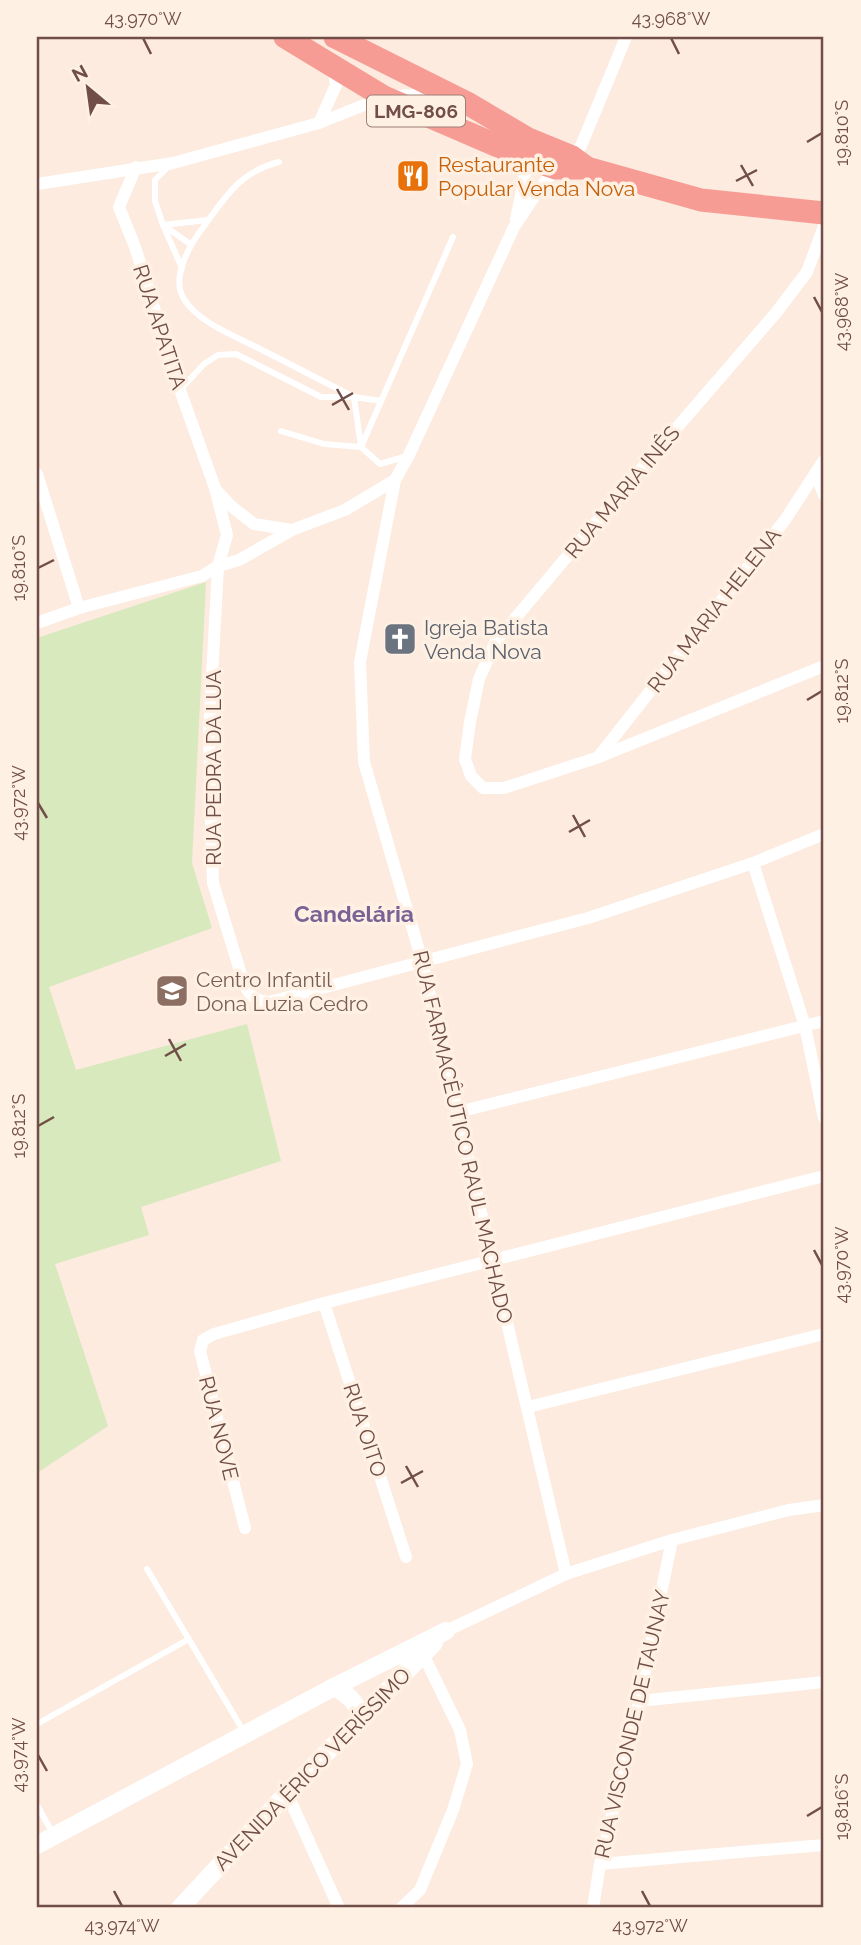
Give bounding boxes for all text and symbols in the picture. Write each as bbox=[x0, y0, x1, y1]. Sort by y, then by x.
text: 43.970°W bbox=[104, 8, 182, 29]
text: 43.968°W bbox=[632, 8, 710, 29]
north arrow bbox=[52, 52, 122, 122]
text: N bbox=[68, 60, 91, 86]
road number: LMG-806 bbox=[367, 96, 465, 127]
text: 19.810°S bbox=[831, 100, 852, 166]
place label: Restaurante Popular Venda Nova bbox=[438, 152, 635, 201]
restaurant icon: Restaurante Popular Venda Nova bbox=[394, 157, 432, 195]
street label: RUA APATITA bbox=[128, 261, 192, 393]
text: 43.968°W bbox=[831, 273, 852, 351]
street label: RUA MARIA INÊS bbox=[559, 421, 685, 563]
street label: RUA MARIA HELENA bbox=[642, 523, 786, 697]
text: 19.810°S bbox=[8, 535, 29, 601]
place label: Igreja Batista Venda Nova bbox=[424, 615, 549, 664]
church icon: Igreja Batista Venda Nova bbox=[381, 620, 419, 658]
text: 19.812°S bbox=[831, 658, 852, 723]
street label: RUA PEDRA DA LUA bbox=[201, 670, 226, 866]
text: 43.972°W bbox=[8, 765, 29, 841]
district label: Candelária bbox=[294, 900, 414, 927]
street label: RUA FARMACÊUTICO RAUL MACHADO bbox=[408, 948, 518, 1326]
place label: Centro Infantil Dona Luzia Cedro bbox=[196, 967, 368, 1016]
school or university icon: Centro Infantil Dona Luzia Cedro bbox=[153, 972, 191, 1010]
text: 19.812°S bbox=[8, 1093, 29, 1158]
text: 43.970°W bbox=[831, 1226, 852, 1304]
street label: RUA NOVE bbox=[194, 1373, 244, 1483]
street label: RUA OITO bbox=[338, 1380, 392, 1480]
street label: RUA VISCONDE DE TAUNAY bbox=[589, 1587, 675, 1861]
street label: AVENIDA ÉRICO VERÍSSIMO bbox=[209, 1662, 415, 1876]
text: 43.974°W bbox=[8, 1717, 29, 1793]
text: 19.816°S bbox=[831, 1774, 852, 1840]
text: 43.974°W bbox=[84, 1915, 160, 1936]
text: 43.972°W bbox=[612, 1915, 688, 1936]

